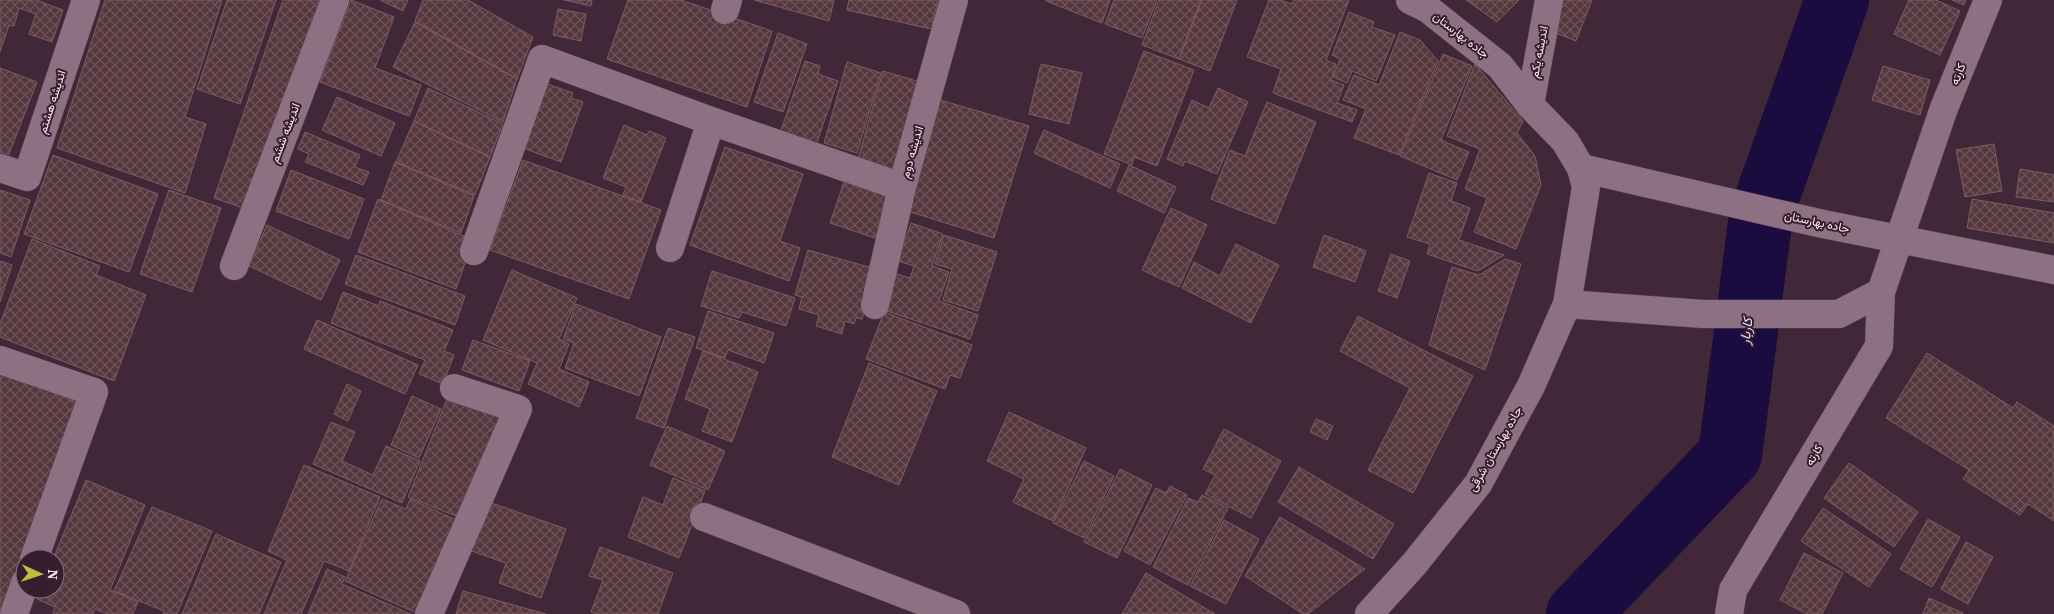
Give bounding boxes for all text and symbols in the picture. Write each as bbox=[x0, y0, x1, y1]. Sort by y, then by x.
street label: جاده بهارستان bbox=[1430, 8, 1492, 62]
street label: اندیشه یکم bbox=[1526, 24, 1552, 80]
street label: کارته bbox=[1946, 61, 1970, 87]
street label: اندیشه هشتم bbox=[34, 68, 70, 136]
street label: اندیشه ششم bbox=[266, 101, 304, 165]
street label: اندیشه دوم bbox=[897, 124, 927, 180]
street label: جاده بهارستان bbox=[1783, 207, 1851, 237]
water label: کاربار bbox=[1734, 314, 1758, 347]
street label: جاده بهارستان شرقی bbox=[1464, 404, 1526, 494]
street label: کارته bbox=[1801, 441, 1827, 469]
north arrow bbox=[15, 549, 65, 599]
text: N bbox=[43, 569, 63, 580]

